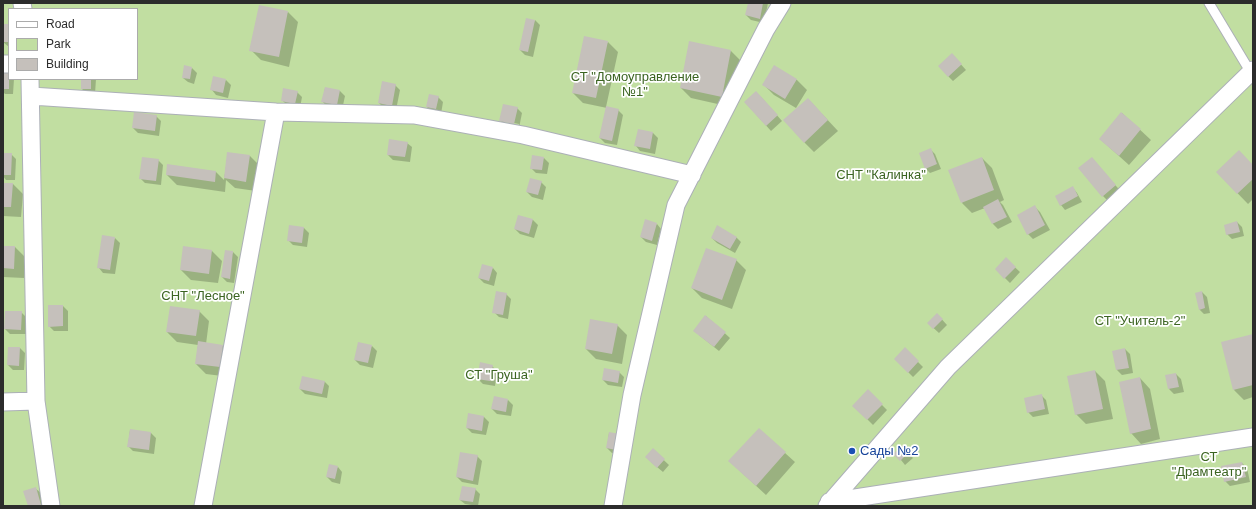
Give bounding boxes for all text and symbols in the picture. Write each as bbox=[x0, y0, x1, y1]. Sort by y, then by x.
legend bbox=[8, 8, 138, 80]
text: Road bbox=[46, 17, 75, 31]
text: Park bbox=[46, 37, 71, 51]
text: Building bbox=[46, 57, 89, 71]
park label: СТ "Домоуправление №1" bbox=[571, 69, 699, 100]
park label: СНТ "Калинка" bbox=[836, 167, 926, 183]
park label: СНТ "Лесное" bbox=[161, 288, 245, 304]
park label: СТ "Учитель-2" bbox=[1095, 313, 1185, 329]
park label: СТ "Груша" bbox=[465, 367, 533, 383]
place label: Сады №2 bbox=[860, 443, 918, 459]
marker: Сады №2 bbox=[847, 446, 857, 456]
park label: СТ "Драмтеатр" bbox=[1172, 449, 1246, 480]

